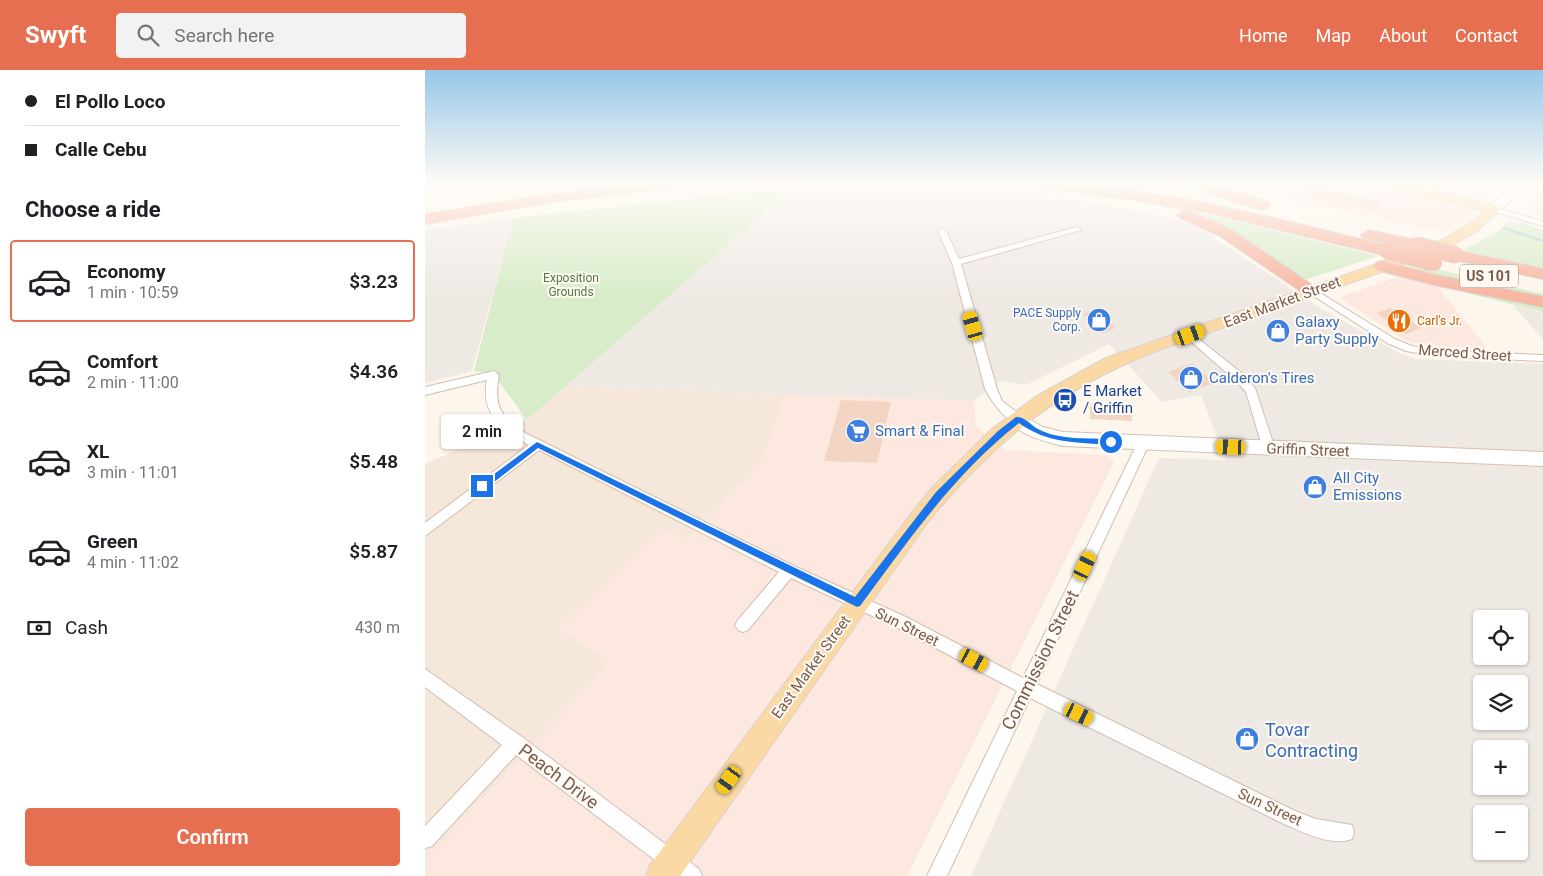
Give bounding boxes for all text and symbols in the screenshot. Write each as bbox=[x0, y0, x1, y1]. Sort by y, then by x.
search box bbox=[116, 13, 466, 58]
text: Swyft bbox=[25, 21, 86, 49]
icon: search bbox=[134, 21, 162, 49]
text: Search here bbox=[174, 24, 274, 47]
text: Home bbox=[1239, 25, 1288, 46]
text: Map bbox=[1316, 25, 1351, 46]
text: About bbox=[1379, 25, 1427, 46]
text: Contact bbox=[1455, 25, 1518, 46]
text: El Pollo Loco bbox=[55, 90, 165, 113]
text: Calle Cebu bbox=[55, 138, 147, 161]
text: Choose a ride bbox=[25, 197, 161, 222]
icon: car bbox=[27, 259, 72, 304]
text: Economy bbox=[87, 260, 166, 283]
road number: US 101 bbox=[1460, 265, 1518, 288]
text: $3.23 bbox=[349, 270, 398, 293]
park label: Exposition Grounds bbox=[543, 271, 599, 299]
street label: East Market Street bbox=[1221, 272, 1343, 331]
text: 1 min · 10:59 bbox=[87, 283, 179, 302]
place label: PACE Supply Corp. bbox=[1013, 306, 1081, 334]
shop icon: PACE Supply Corp. bbox=[1086, 307, 1112, 333]
restaurant icon: Carl's Jr. bbox=[1386, 308, 1412, 334]
car bbox=[961, 310, 984, 342]
place label: Galaxy Party Supply bbox=[1295, 313, 1378, 348]
place label: Carl's Jr. bbox=[1417, 314, 1462, 328]
shop icon: Galaxy Party Supply bbox=[1265, 318, 1291, 344]
car bbox=[1173, 323, 1206, 347]
street label: Merced Street bbox=[1418, 341, 1512, 365]
icon: car bbox=[27, 349, 72, 394]
text: Comfort bbox=[87, 350, 158, 373]
text: $4.36 bbox=[349, 360, 398, 383]
shop icon: Calderon's Tires bbox=[1178, 365, 1204, 391]
place label: Calderon's Tires bbox=[1209, 369, 1314, 387]
text: 2 min · 11:00 bbox=[87, 373, 179, 392]
place label: E Market / Griffin bbox=[1083, 382, 1142, 417]
bus stop icon: E Market / Griffin bbox=[1052, 387, 1078, 413]
callout: 2 min bbox=[441, 414, 523, 448]
supermarket icon: Smart & Final bbox=[845, 418, 871, 444]
text: 2 min bbox=[462, 422, 502, 441]
place label: Smart & Final bbox=[875, 422, 964, 440]
route start bbox=[1100, 431, 1122, 453]
icon: car bbox=[27, 439, 72, 484]
car bbox=[1215, 439, 1246, 455]
text: XL bbox=[87, 440, 109, 463]
street label: Griffin Street bbox=[1266, 440, 1350, 460]
text: $5.48 bbox=[349, 450, 398, 473]
text: 3 min · 11:01 bbox=[87, 463, 179, 482]
place label: All City Emissions bbox=[1333, 469, 1402, 504]
shop icon: All City Emissions bbox=[1302, 474, 1328, 500]
route end bbox=[471, 475, 493, 497]
icon: car bbox=[27, 529, 72, 574]
text: Green bbox=[87, 530, 138, 553]
text: $5.87 bbox=[349, 540, 398, 563]
car bbox=[1071, 549, 1098, 583]
text: 4 min · 11:02 bbox=[87, 553, 179, 572]
street label: Commission Street bbox=[997, 587, 1083, 733]
street label: Sun Street bbox=[872, 604, 942, 650]
map controls bbox=[1473, 610, 1528, 860]
button: locate bbox=[1473, 610, 1528, 665]
street label: East Market Street bbox=[768, 612, 854, 722]
icon: cash bbox=[25, 614, 53, 642]
text: Cash bbox=[65, 616, 108, 639]
text: 430 m bbox=[355, 618, 400, 637]
car bbox=[957, 646, 990, 674]
button: layers bbox=[1473, 675, 1528, 730]
car bbox=[1062, 701, 1095, 727]
place label: Tovar Contracting bbox=[1265, 719, 1358, 761]
shop icon: Tovar Contracting bbox=[1234, 726, 1260, 752]
street label: Peach Drive bbox=[515, 739, 603, 813]
button: + bbox=[1473, 740, 1528, 795]
car bbox=[714, 763, 743, 797]
street label: Sun Street bbox=[1235, 784, 1305, 830]
button: − bbox=[1473, 805, 1528, 860]
button: Confirm bbox=[25, 808, 400, 866]

